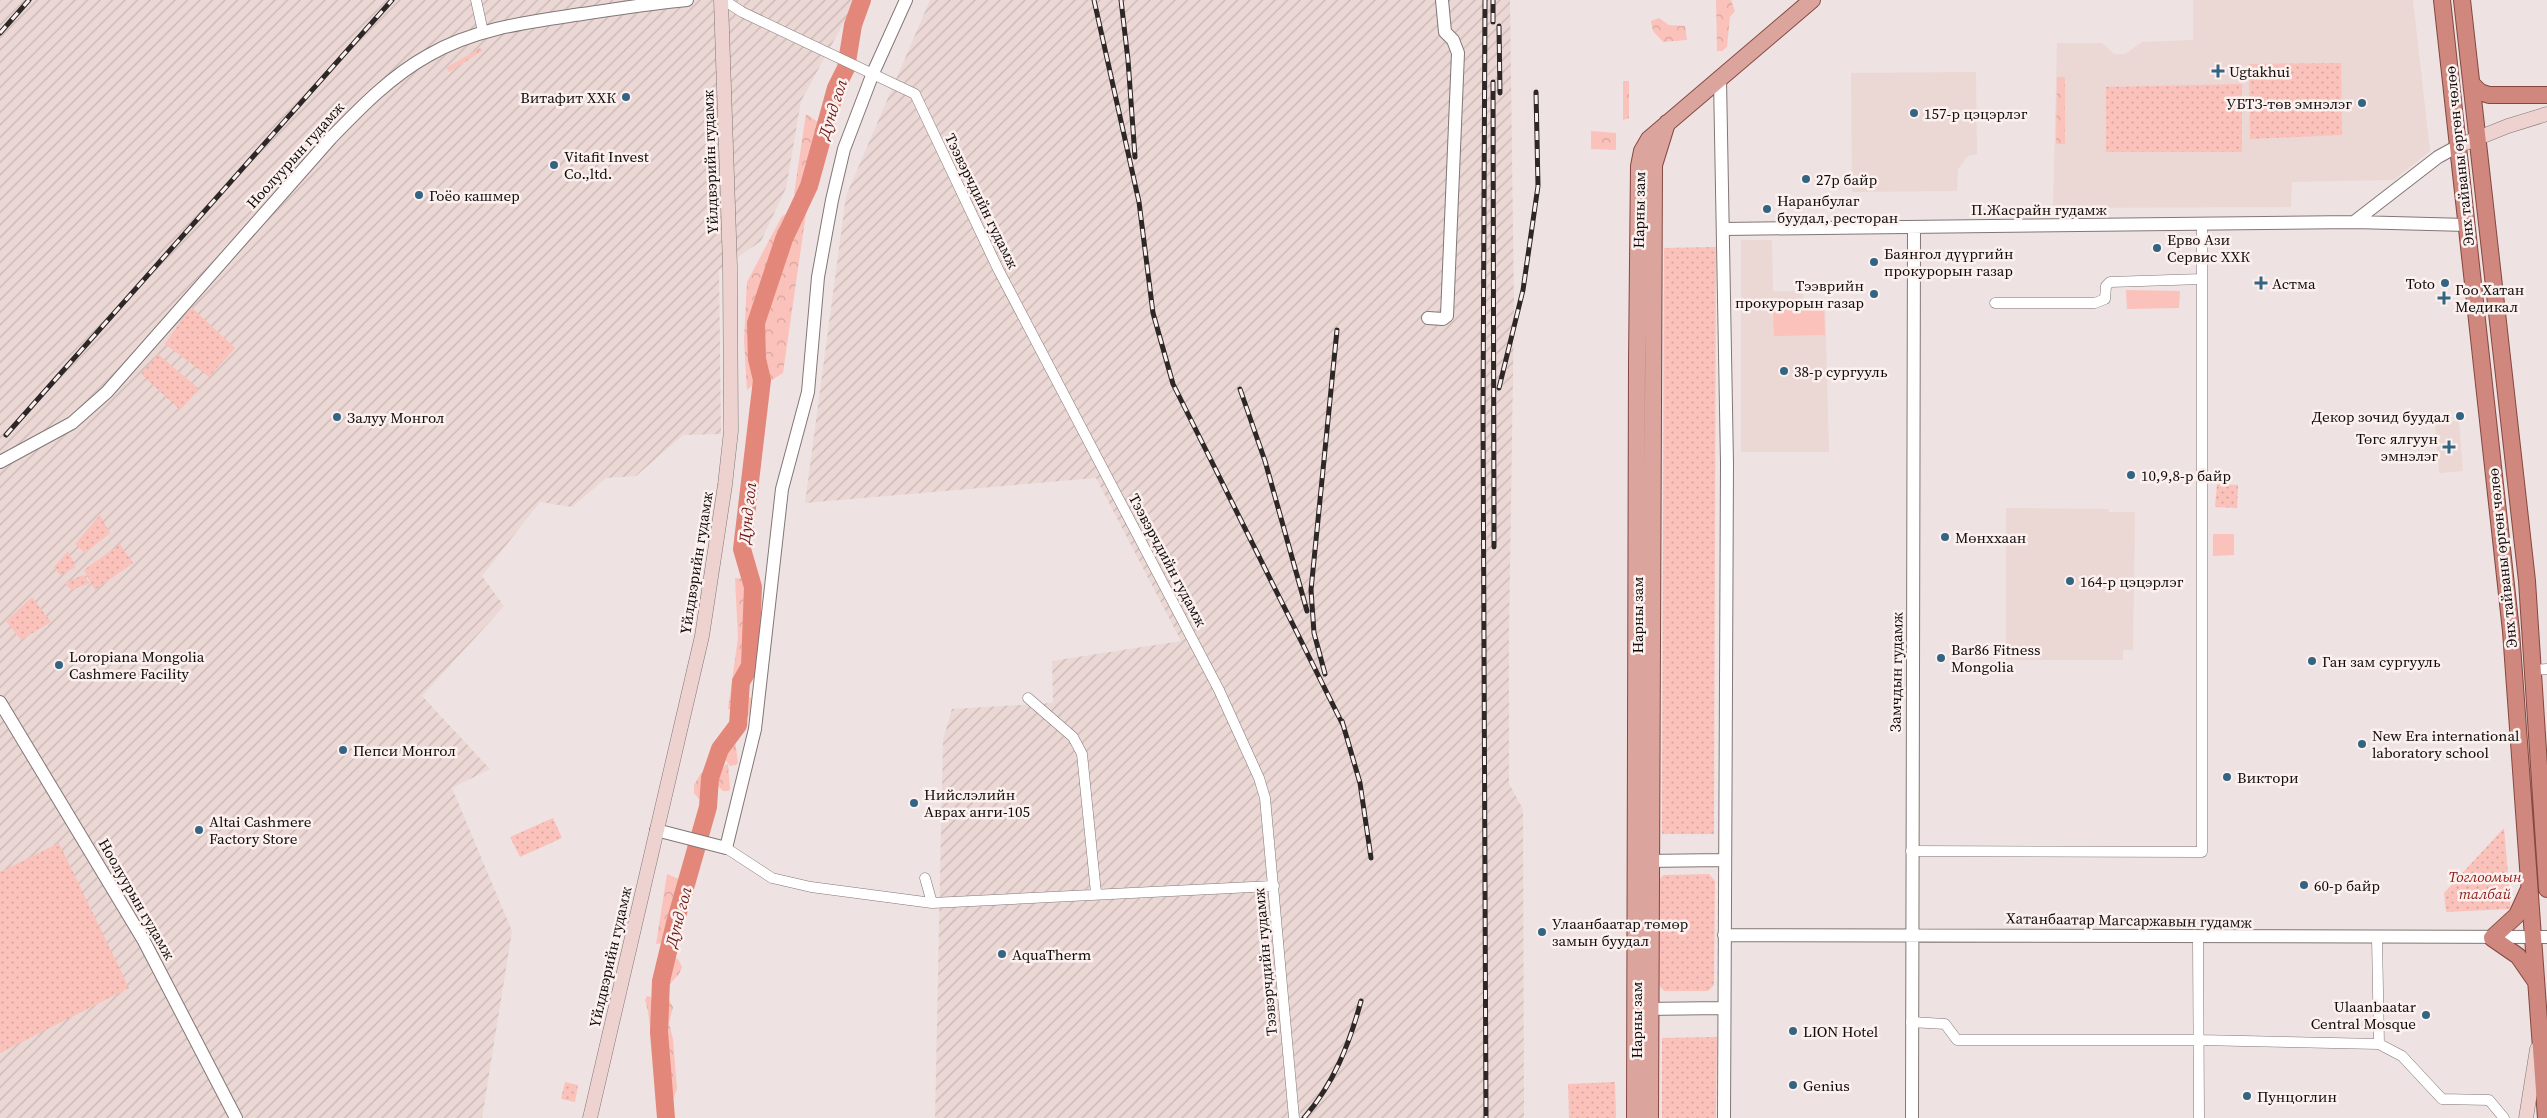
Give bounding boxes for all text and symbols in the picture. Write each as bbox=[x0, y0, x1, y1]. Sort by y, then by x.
place label: Ugtakhui bbox=[2229, 61, 2290, 82]
marker: Ugtakhui bbox=[2211, 64, 2225, 78]
street label: Энх тайваны өргөн чөлөө bbox=[2439, 65, 2479, 247]
water label: Дунд гол bbox=[811, 76, 852, 144]
place label: Витафит ХХК bbox=[520, 87, 616, 108]
street label: Yйлдвэрийн гудамж bbox=[697, 89, 723, 234]
marker: Витафит ХХК bbox=[620, 91, 632, 103]
place label: УБТЗ-төв эмнэлэг bbox=[2226, 93, 2352, 114]
street label: Ноолуурын гудамж bbox=[241, 97, 349, 213]
marker: УБТЗ-төв эмнэлэг bbox=[2356, 97, 2368, 109]
place label: 157-р цэцэрлэг bbox=[1924, 103, 2028, 124]
marker: 157-р цэцэрлэг bbox=[1908, 107, 1920, 119]
street label: Тээвэрчдийн гудамж bbox=[940, 130, 1024, 273]
place label: Vitafit Invest Co.,ltd. bbox=[564, 146, 649, 184]
marker: Vitafit Invest Co.,ltd. bbox=[548, 159, 560, 171]
place label: 27р байр bbox=[1816, 169, 1877, 190]
street label: Нарны зам bbox=[1628, 171, 1650, 249]
marker: 27р байр bbox=[1800, 173, 1812, 185]
place label: Гоёо кашмер bbox=[429, 185, 520, 206]
marker: Гоёо кашмер bbox=[413, 189, 425, 201]
place label: Наранбулаг буудал, ресторан bbox=[1777, 190, 1898, 228]
street label: П.Жасрайн гудамж bbox=[1971, 199, 2108, 220]
marker: Наранбулаг буудал, ресторан bbox=[1761, 203, 1773, 215]
place label: Ерво Ази Сервис ХХК bbox=[2167, 229, 2250, 267]
marker: Ерво Ази Сервис ХХК bbox=[2151, 242, 2163, 254]
place label: Баянгол дүүргийн прокурорын газар bbox=[1884, 243, 2013, 281]
marker: Баянгол дүүргийн прокурорын газар bbox=[1868, 256, 1880, 268]
place label: Астма bbox=[2272, 273, 2316, 294]
place label: Toto bbox=[2406, 273, 2435, 294]
place label: Тээврийн прокурорын газар bbox=[1735, 275, 1864, 313]
marker: Астма bbox=[2254, 276, 2268, 290]
marker: Toto bbox=[2439, 277, 2451, 289]
place label: Гоо Хатан Медикал bbox=[2455, 279, 2524, 317]
marker: Тээврийн прокурорын газар bbox=[1868, 288, 1880, 300]
marker: Гоо Хатан Медикал bbox=[2437, 291, 2451, 305]
place label: 38-р сургууль bbox=[1794, 361, 1888, 382]
marker: 38-р сургууль bbox=[1778, 365, 1790, 377]
place label: Декор зочид буудал bbox=[2312, 406, 2450, 427]
place label: Залуу Монгол bbox=[347, 407, 445, 428]
marker: Декор зочид буудал bbox=[2454, 410, 2466, 422]
marker: Залуу Монгол bbox=[331, 411, 343, 423]
place label: Төгс ялгуун эмнэлэг bbox=[2356, 428, 2438, 466]
marker: Төгс ялгуун эмнэлэг bbox=[2442, 440, 2456, 454]
place label: 10,9,8-р байр bbox=[2141, 465, 2231, 486]
street label: Энх тайваны өргөн чөлөө bbox=[2482, 467, 2522, 649]
marker: 10,9,8-р байр bbox=[2125, 469, 2137, 481]
water label: Дунд гол bbox=[733, 481, 761, 547]
street label: Yйлдвэрийн гудамж bbox=[674, 489, 718, 636]
street label: Тээвэрчдийн гудамж bbox=[1124, 490, 1212, 631]
place label: Мөнххаан bbox=[1955, 527, 2026, 548]
marker: Мөнххаан bbox=[1939, 531, 1951, 543]
place label: 164-р цэцэрлэг bbox=[2080, 571, 2184, 592]
marker: 164-р цэцэрлэг bbox=[2064, 575, 2076, 587]
street label: Нарны зам bbox=[1627, 577, 1648, 653]
street label: Замчдын гудамж bbox=[1884, 611, 1908, 732]
place label: Bar86 Fitness Mongolia bbox=[1951, 639, 2040, 677]
place label: Loropiana Mongolia Cashmere Facility bbox=[69, 646, 205, 684]
place label: Ган зам сургууль bbox=[2322, 651, 2441, 672]
marker: Bar86 Fitness Mongolia bbox=[1935, 652, 1947, 664]
marker: Ган зам сургууль bbox=[2306, 655, 2318, 667]
marker: Loropiana Mongolia Cashmere Facility bbox=[53, 659, 65, 671]
place label: New Era international laboratory school bbox=[2372, 725, 2520, 763]
marker: New Era international laboratory school bbox=[2356, 738, 2368, 750]
place label: Пепси Монгол bbox=[353, 740, 456, 761]
marker: Пепси Монгол bbox=[337, 744, 349, 756]
place label: Виктори bbox=[2237, 767, 2299, 788]
marker: Виктори bbox=[2221, 771, 2233, 783]
place label: Нийслэлийн Аврах анги-105 bbox=[924, 784, 1030, 822]
marker: Нийслэлийн Аврах анги-105 bbox=[908, 797, 920, 809]
place label: Altai Cashmere Factory Store bbox=[209, 811, 312, 849]
marker: Altai Cashmere Factory Store bbox=[193, 824, 205, 836]
street label: Ноолуурын гудамж bbox=[94, 834, 181, 964]
park label: Тоглоомын талбай bbox=[2448, 866, 2522, 904]
place label: 60-р байр bbox=[2314, 875, 2380, 896]
marker: 60-р байр bbox=[2298, 879, 2310, 891]
street label: Yйлдвэрийн гудамж bbox=[584, 884, 637, 1030]
water label: Дунд гол bbox=[659, 884, 697, 951]
street label: Тээвэрчдийн гудамж bbox=[1248, 887, 1282, 1037]
street label: Хатанбаатар Магсаржавын гудамж bbox=[2006, 907, 2253, 933]
place label: Улаанбаатар төмөр замын буудал bbox=[1552, 913, 1689, 951]
marker: Улаанбаатар төмөр замын буудал bbox=[1536, 926, 1548, 938]
place label: AquaTherm bbox=[1012, 944, 1092, 965]
marker: AquaTherm bbox=[996, 948, 1008, 960]
street label: Нарны зам bbox=[1626, 982, 1647, 1058]
place label: Ulaanbaatar Central Mosque bbox=[2311, 996, 2417, 1034]
marker: Ulaanbaatar Central Mosque bbox=[2420, 1009, 2432, 1021]
place label: LION Hotel bbox=[1803, 1021, 1879, 1042]
marker: LION Hotel bbox=[1787, 1025, 1799, 1037]
place label: Genius bbox=[1803, 1075, 1850, 1096]
marker: Genius bbox=[1787, 1079, 1799, 1091]
place label: Пунцоглин bbox=[2257, 1086, 2337, 1107]
marker: Пунцоглин bbox=[2241, 1090, 2253, 1102]

